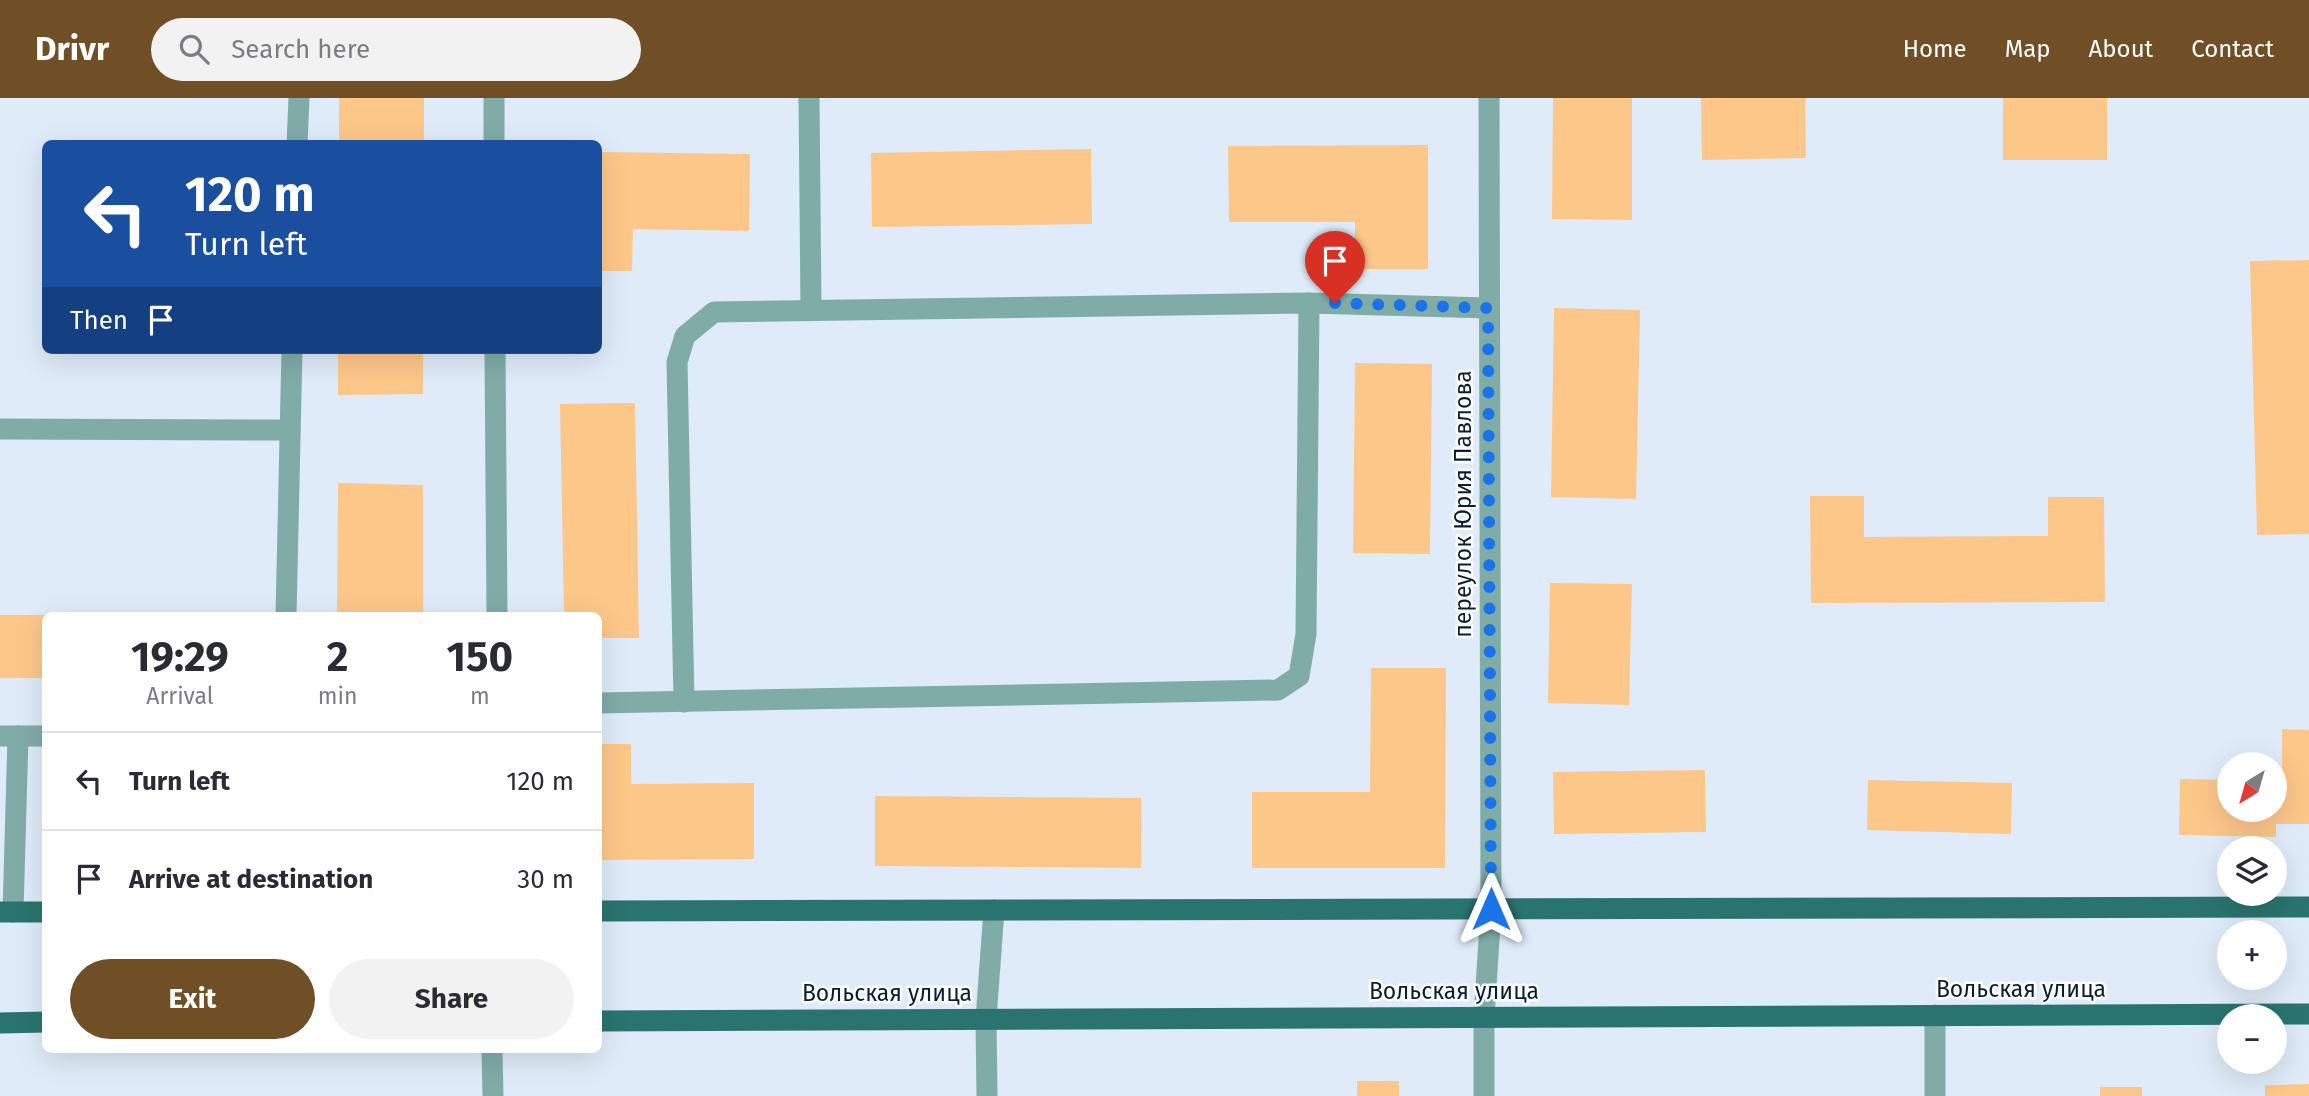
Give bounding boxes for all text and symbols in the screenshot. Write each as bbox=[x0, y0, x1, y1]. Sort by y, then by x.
search box bbox=[151, 18, 641, 81]
text: Drivr bbox=[35, 29, 109, 69]
icon: search bbox=[175, 30, 213, 68]
text: Search here bbox=[231, 34, 370, 65]
text: Home bbox=[1903, 35, 1967, 63]
text: Map bbox=[2005, 35, 2051, 63]
text: About bbox=[2089, 35, 2153, 63]
text: Contact bbox=[2191, 35, 2274, 63]
text: 120 m bbox=[185, 165, 315, 224]
icon: left bbox=[70, 168, 161, 259]
text: Turn left bbox=[185, 225, 307, 263]
pin bbox=[1305, 231, 1365, 303]
icon: arrive bbox=[1316, 242, 1354, 280]
icon: arrive bbox=[142, 301, 180, 339]
text: Then bbox=[70, 305, 128, 336]
street label: переулок Юрия Павлова bbox=[1449, 370, 1477, 638]
text: 19:29 bbox=[131, 632, 229, 682]
text: 2 bbox=[327, 632, 349, 682]
text: 150 bbox=[446, 632, 513, 682]
text: Arrival bbox=[146, 682, 214, 710]
text: min bbox=[318, 682, 358, 710]
text: m bbox=[470, 682, 490, 710]
north arrow bbox=[2217, 752, 2287, 822]
map controls bbox=[2217, 752, 2287, 1074]
icon: left bbox=[70, 762, 108, 800]
text: Turn left bbox=[129, 766, 230, 797]
text: 120 m bbox=[506, 766, 574, 797]
button: layers bbox=[2217, 836, 2287, 906]
icon: arrive bbox=[70, 860, 108, 898]
text: Arrive at destination bbox=[129, 864, 373, 895]
text: 30 m bbox=[517, 864, 574, 895]
position arrow bbox=[1454, 872, 1528, 946]
button: + bbox=[2217, 920, 2287, 990]
button: Exit bbox=[70, 959, 315, 1039]
button: Share bbox=[329, 959, 574, 1039]
street label: Вольская улица bbox=[1936, 975, 2106, 1003]
street label: Вольская улица bbox=[1369, 977, 1539, 1005]
street label: Вольская улица bbox=[802, 979, 972, 1007]
button: − bbox=[2217, 1004, 2287, 1074]

